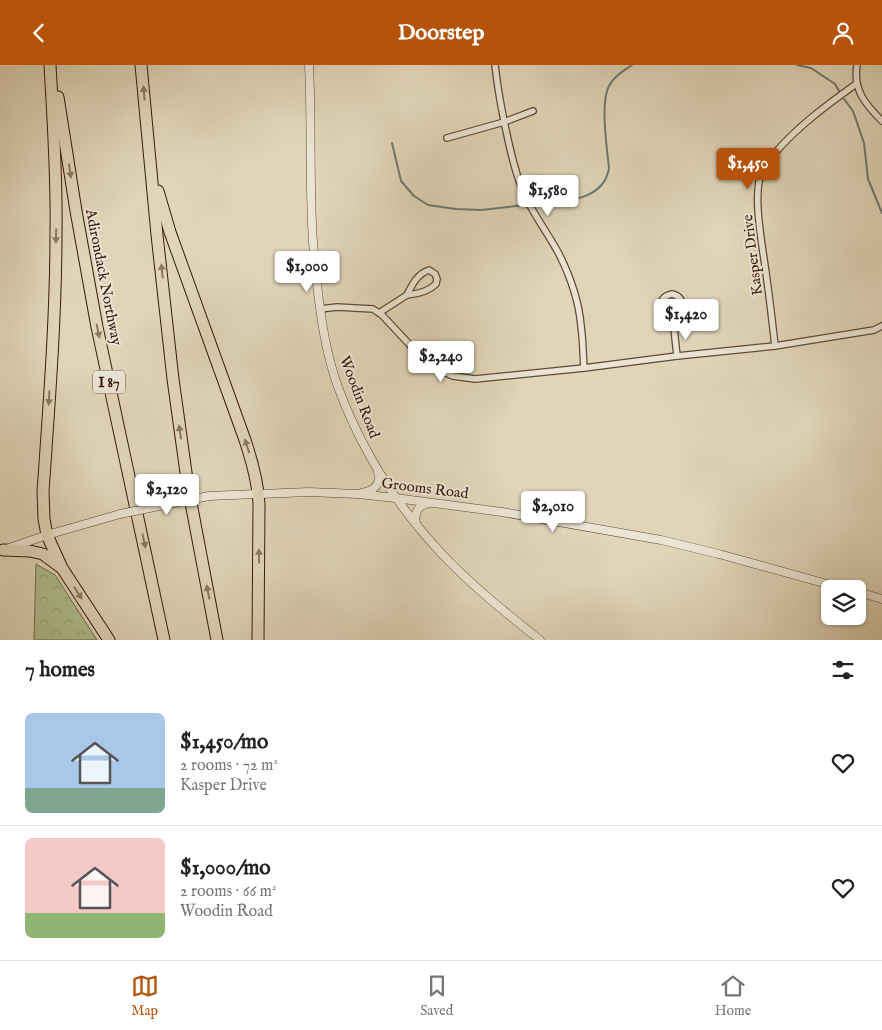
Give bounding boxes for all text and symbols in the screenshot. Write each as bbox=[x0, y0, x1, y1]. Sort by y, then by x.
icon: back bbox=[25, 19, 53, 47]
text: Doorstep bbox=[398, 19, 484, 47]
icon: person bbox=[829, 19, 857, 47]
one-way arrow bbox=[140, 85, 148, 101]
pin: $1,450 bbox=[707, 147, 789, 190]
text: $1,450 bbox=[728, 154, 768, 174]
one-way arrow bbox=[66, 163, 74, 179]
pin: $1,580 bbox=[507, 175, 589, 217]
text: $1,580 bbox=[528, 181, 568, 201]
street label: Adirondack Northway bbox=[81, 206, 126, 347]
street label: Kasper Drive bbox=[738, 213, 767, 296]
one-way arrow bbox=[52, 228, 60, 244]
pin: $1,000 bbox=[266, 251, 348, 293]
text: $1,000 bbox=[286, 257, 328, 277]
one-way arrow bbox=[158, 262, 166, 278]
pin: $1,420 bbox=[645, 299, 727, 341]
text: $1,420 bbox=[665, 305, 707, 325]
one-way arrow bbox=[94, 324, 102, 339]
pin: $2,240 bbox=[400, 341, 482, 383]
text: $2,240 bbox=[419, 347, 463, 367]
street label: Woodin Road bbox=[335, 353, 384, 442]
road number: I 87 bbox=[93, 371, 125, 393]
one-way arrow bbox=[44, 391, 52, 407]
one-way arrow bbox=[176, 424, 184, 440]
one-way arrow bbox=[243, 439, 250, 454]
pin: $2,120 bbox=[126, 473, 208, 516]
street label: Grooms Road bbox=[380, 474, 471, 503]
text: $2,120 bbox=[146, 480, 188, 500]
pin: $2,010 bbox=[512, 491, 594, 533]
text: $2,010 bbox=[532, 497, 574, 517]
one-way arrow bbox=[140, 534, 148, 550]
one-way arrow bbox=[255, 548, 263, 564]
map controls bbox=[821, 580, 866, 625]
button: layers bbox=[821, 580, 866, 625]
one-way arrow bbox=[203, 584, 211, 600]
one-way arrow bbox=[74, 586, 83, 599]
icon: filters bbox=[829, 656, 857, 684]
text: 7 homes bbox=[25, 657, 95, 684]
text: $1,450/mo bbox=[180, 729, 268, 756]
icon: home bbox=[65, 733, 125, 793]
icon: heart bbox=[829, 749, 857, 777]
text: 2 rooms · 72 m² bbox=[180, 756, 278, 776]
text: Kasper Drive bbox=[180, 776, 267, 796]
text: $1,000/mo bbox=[180, 855, 271, 882]
icon: home bbox=[65, 858, 125, 918]
icon: heart bbox=[829, 874, 857, 902]
text: 2 rooms · 66 m² bbox=[180, 882, 276, 902]
text: Woodin Road bbox=[180, 902, 273, 922]
tab: Map bbox=[131, 972, 159, 1020]
tab: Saved bbox=[420, 972, 453, 1020]
tab: Home bbox=[715, 972, 751, 1020]

